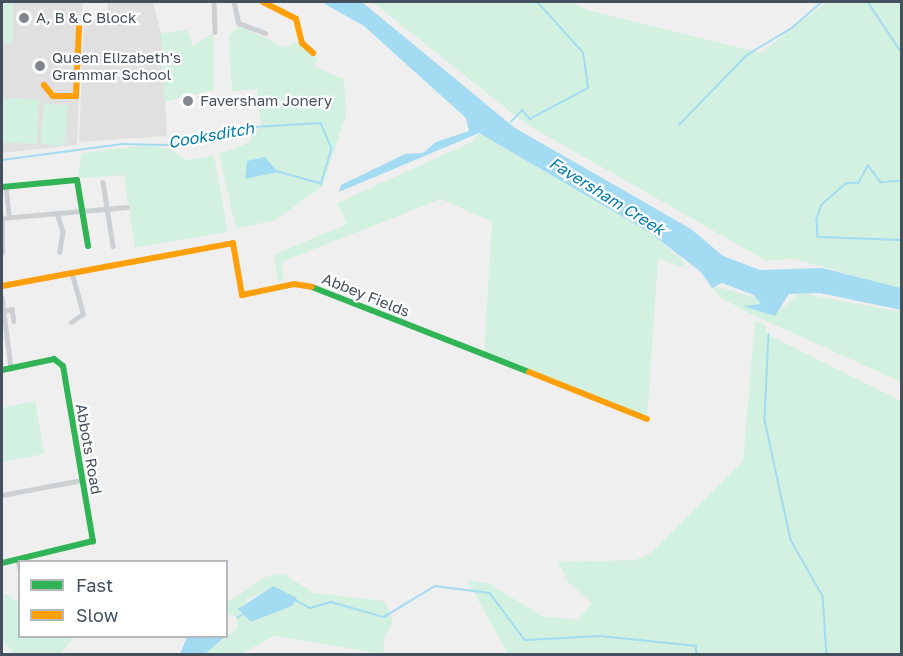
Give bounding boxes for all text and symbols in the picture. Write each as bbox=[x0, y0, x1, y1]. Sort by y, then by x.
place label: A, B & C Block bbox=[36, 9, 136, 27]
marker: A, B & C Block bbox=[17, 11, 31, 25]
place label: Queen Elizabeth's Grammar School bbox=[52, 48, 181, 83]
marker: Queen Elizabeth's Grammar School bbox=[33, 59, 47, 73]
place label: Faversham Jonery bbox=[200, 92, 332, 110]
marker: Faversham Jonery bbox=[181, 94, 195, 108]
water label: Cooksditch bbox=[167, 118, 255, 152]
water label: Faversham Creek bbox=[546, 153, 668, 239]
street label: Abbey Fields bbox=[320, 269, 412, 321]
street label: Abbots Road bbox=[72, 402, 106, 496]
legend bbox=[18, 560, 228, 638]
text: Fast bbox=[76, 574, 113, 596]
text: Slow bbox=[76, 604, 118, 626]

